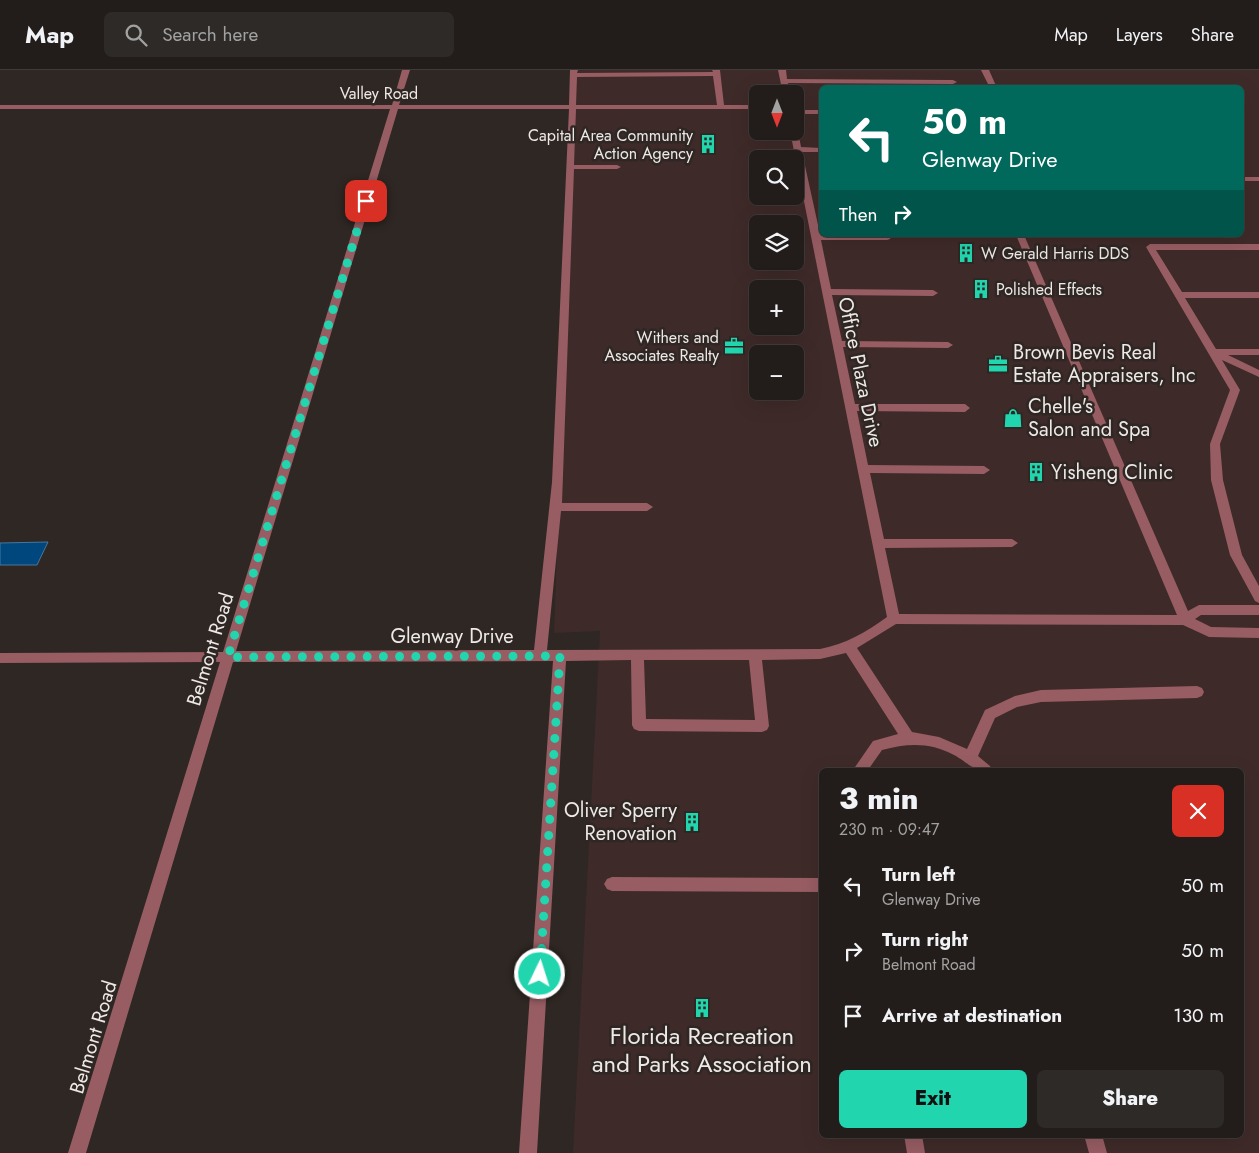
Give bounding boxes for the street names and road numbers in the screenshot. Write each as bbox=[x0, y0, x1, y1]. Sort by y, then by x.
street label: Valley Road bbox=[340, 82, 418, 105]
street label: Office Plaza Drive bbox=[830, 294, 891, 450]
street label: Belmont Road bbox=[180, 589, 241, 709]
street label: Glenway Drive bbox=[390, 622, 514, 651]
street label: Belmont Road bbox=[63, 977, 124, 1097]

